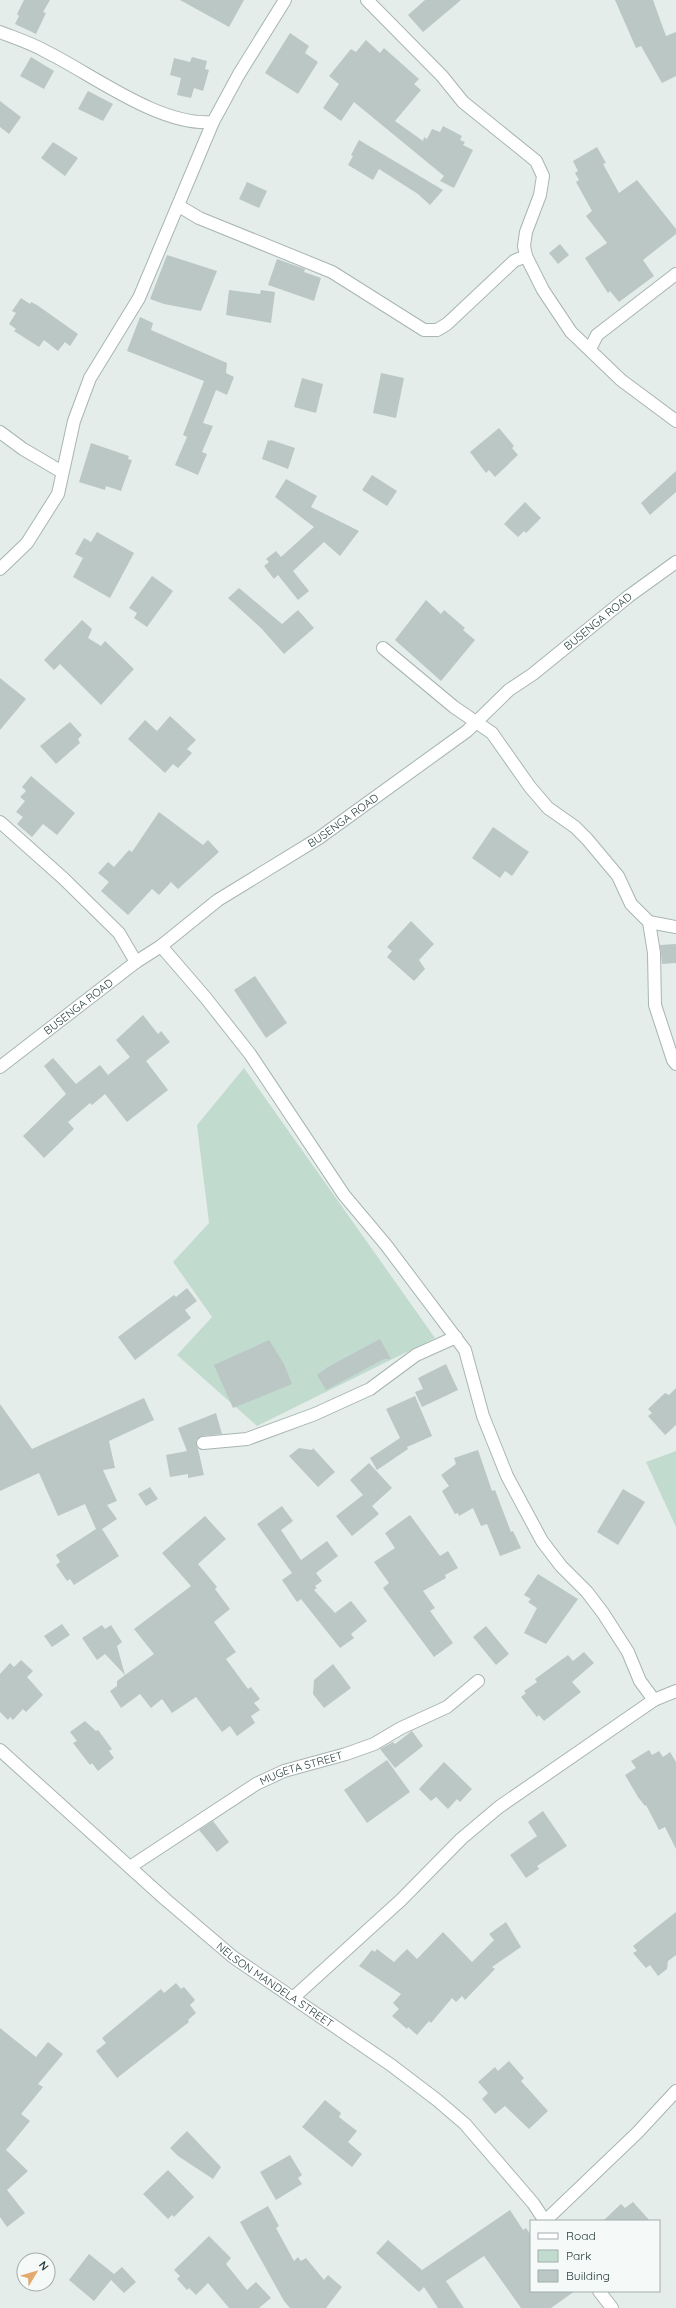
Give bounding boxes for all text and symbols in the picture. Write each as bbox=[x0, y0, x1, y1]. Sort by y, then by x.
street label: BUSENGA ROAD bbox=[561, 589, 635, 653]
street label: BUSENGA ROAD bbox=[305, 790, 381, 850]
street label: BUSENGA ROAD bbox=[41, 975, 116, 1038]
street label: MUGETA STREET bbox=[257, 1748, 345, 1788]
street label: NELSON MANDELA STREET bbox=[214, 1939, 336, 2031]
legend bbox=[530, 2220, 660, 2292]
text: Road bbox=[566, 2228, 596, 2243]
text: Park bbox=[566, 2248, 591, 2263]
north arrow bbox=[16, 2252, 56, 2292]
text: N bbox=[36, 2258, 52, 2273]
text: Building bbox=[566, 2268, 610, 2283]

